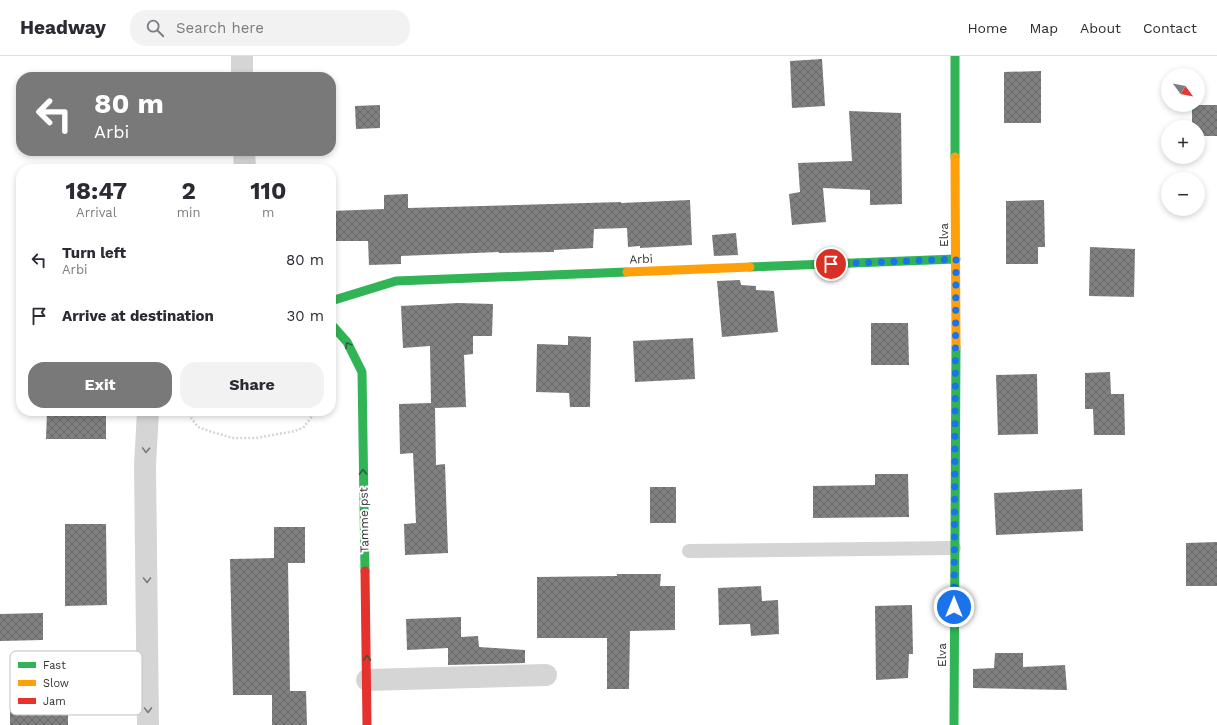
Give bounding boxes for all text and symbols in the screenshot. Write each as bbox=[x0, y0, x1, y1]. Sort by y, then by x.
search box bbox=[130, 10, 410, 46]
text: Headway bbox=[20, 16, 106, 39]
icon: search bbox=[144, 17, 166, 39]
text: Search here bbox=[176, 19, 264, 37]
text: Home bbox=[967, 20, 1007, 36]
text: Map bbox=[1029, 20, 1058, 36]
text: About bbox=[1080, 20, 1121, 36]
text: Contact bbox=[1143, 20, 1197, 36]
north arrow bbox=[1161, 68, 1205, 112]
map controls bbox=[1161, 68, 1205, 216]
text: 80 m bbox=[94, 87, 164, 120]
icon: left bbox=[28, 88, 80, 140]
button: + bbox=[1161, 120, 1205, 164]
text: Arbi bbox=[94, 121, 129, 142]
button: − bbox=[1161, 172, 1205, 216]
text: 18:47 bbox=[66, 177, 127, 205]
text: 2 bbox=[182, 177, 196, 205]
text: 110 bbox=[250, 177, 286, 205]
text: Arrival bbox=[76, 205, 117, 220]
text: min bbox=[177, 205, 201, 220]
text: m bbox=[262, 205, 275, 220]
street label: Elva bbox=[937, 223, 951, 247]
text: Turn left bbox=[62, 244, 126, 262]
pin bbox=[814, 247, 848, 281]
icon: left bbox=[28, 249, 50, 271]
text: 80 m bbox=[286, 251, 324, 269]
street label: Arbi bbox=[629, 252, 653, 266]
icon: arrive bbox=[820, 253, 842, 275]
text: Arbi bbox=[62, 262, 88, 277]
icon: arrive bbox=[28, 305, 50, 327]
text: Arrive at destination bbox=[62, 307, 214, 325]
text: 30 m bbox=[287, 307, 324, 325]
one-way arrow bbox=[346, 342, 353, 349]
button: Exit bbox=[28, 362, 172, 408]
button: Share bbox=[180, 362, 324, 408]
one-way arrow bbox=[142, 447, 150, 453]
one-way arrow bbox=[359, 469, 368, 475]
street label: Tamme pst bbox=[356, 487, 372, 553]
one-way arrow bbox=[142, 577, 151, 583]
position arrow bbox=[933, 586, 975, 628]
street label: Elva bbox=[935, 643, 949, 667]
legend bbox=[10, 651, 142, 715]
one-way arrow bbox=[362, 655, 371, 661]
text: Fast bbox=[43, 659, 66, 672]
text: Slow bbox=[43, 677, 69, 690]
text: Jam bbox=[43, 695, 66, 708]
one-way arrow bbox=[144, 707, 152, 713]

